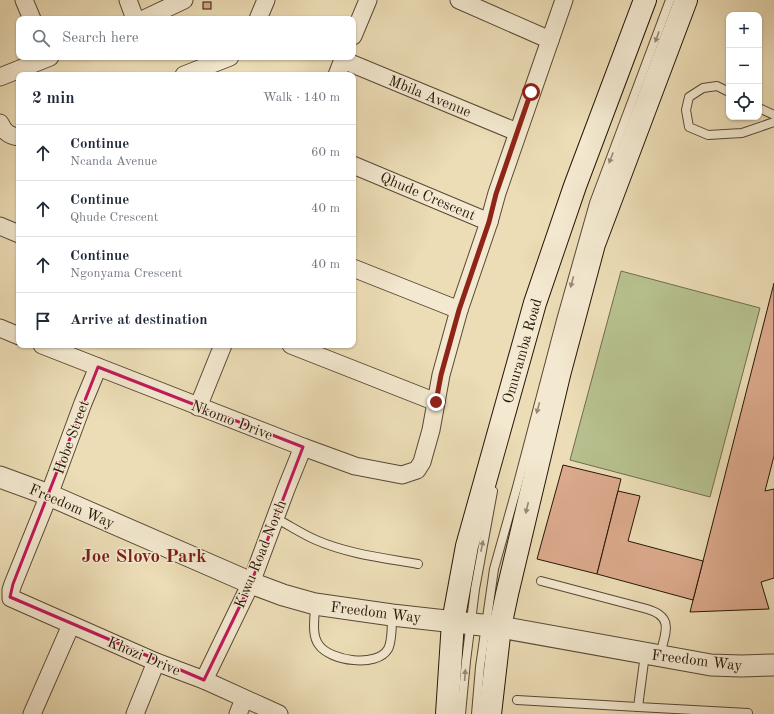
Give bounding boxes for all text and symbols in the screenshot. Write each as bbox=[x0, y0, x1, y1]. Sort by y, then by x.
map controls bbox=[726, 12, 762, 120]
button: + bbox=[726, 12, 762, 48]
search box bbox=[16, 16, 356, 60]
icon: search bbox=[30, 27, 52, 49]
text: Search here bbox=[62, 31, 139, 46]
one-way arrow bbox=[653, 31, 659, 43]
button: − bbox=[726, 48, 762, 84]
street label: Mbila Avenue bbox=[386, 74, 473, 121]
route start bbox=[522, 83, 540, 101]
button: locate bbox=[726, 84, 762, 120]
text: 2 min bbox=[32, 90, 75, 107]
text: Walk · 140 m bbox=[263, 91, 340, 104]
text: Continue bbox=[70, 137, 129, 152]
icon: ahead bbox=[32, 142, 54, 164]
text: 60 m bbox=[311, 146, 340, 159]
one-way arrow bbox=[607, 153, 613, 165]
text: Ncanda Avenue bbox=[70, 155, 157, 168]
street label: Qhude Crescent bbox=[378, 171, 477, 224]
text: Continue bbox=[70, 193, 129, 208]
icon: ahead bbox=[32, 198, 54, 220]
text: 40 m bbox=[311, 202, 340, 215]
text: Qhude Crescent bbox=[70, 211, 158, 224]
text: Continue bbox=[70, 249, 129, 264]
icon: ahead bbox=[32, 254, 54, 276]
text: 40 m bbox=[311, 258, 340, 271]
text: Ngonyama Crescent bbox=[70, 267, 183, 280]
one-way arrow bbox=[569, 276, 575, 288]
street label: Omuramba Road bbox=[501, 297, 546, 406]
icon: arrive bbox=[32, 310, 54, 332]
text: Arrive at destination bbox=[70, 313, 208, 328]
route end bbox=[427, 393, 445, 411]
street label: Hobe Street bbox=[52, 398, 93, 477]
street label: Nkomo Drive bbox=[188, 399, 275, 444]
one-way arrow bbox=[535, 402, 541, 414]
street label: Freedom Way bbox=[26, 483, 116, 532]
street label: Kiwu Road North bbox=[233, 498, 290, 611]
one-way arrow bbox=[523, 502, 529, 515]
one-way arrow bbox=[480, 540, 486, 553]
district label: Joe Slovo Park bbox=[81, 548, 207, 567]
street label: Freedom Way bbox=[330, 600, 422, 627]
street label: Khozi Drive bbox=[105, 635, 182, 680]
street label: Freedom Way bbox=[651, 648, 743, 675]
one-way arrow bbox=[461, 669, 468, 681]

